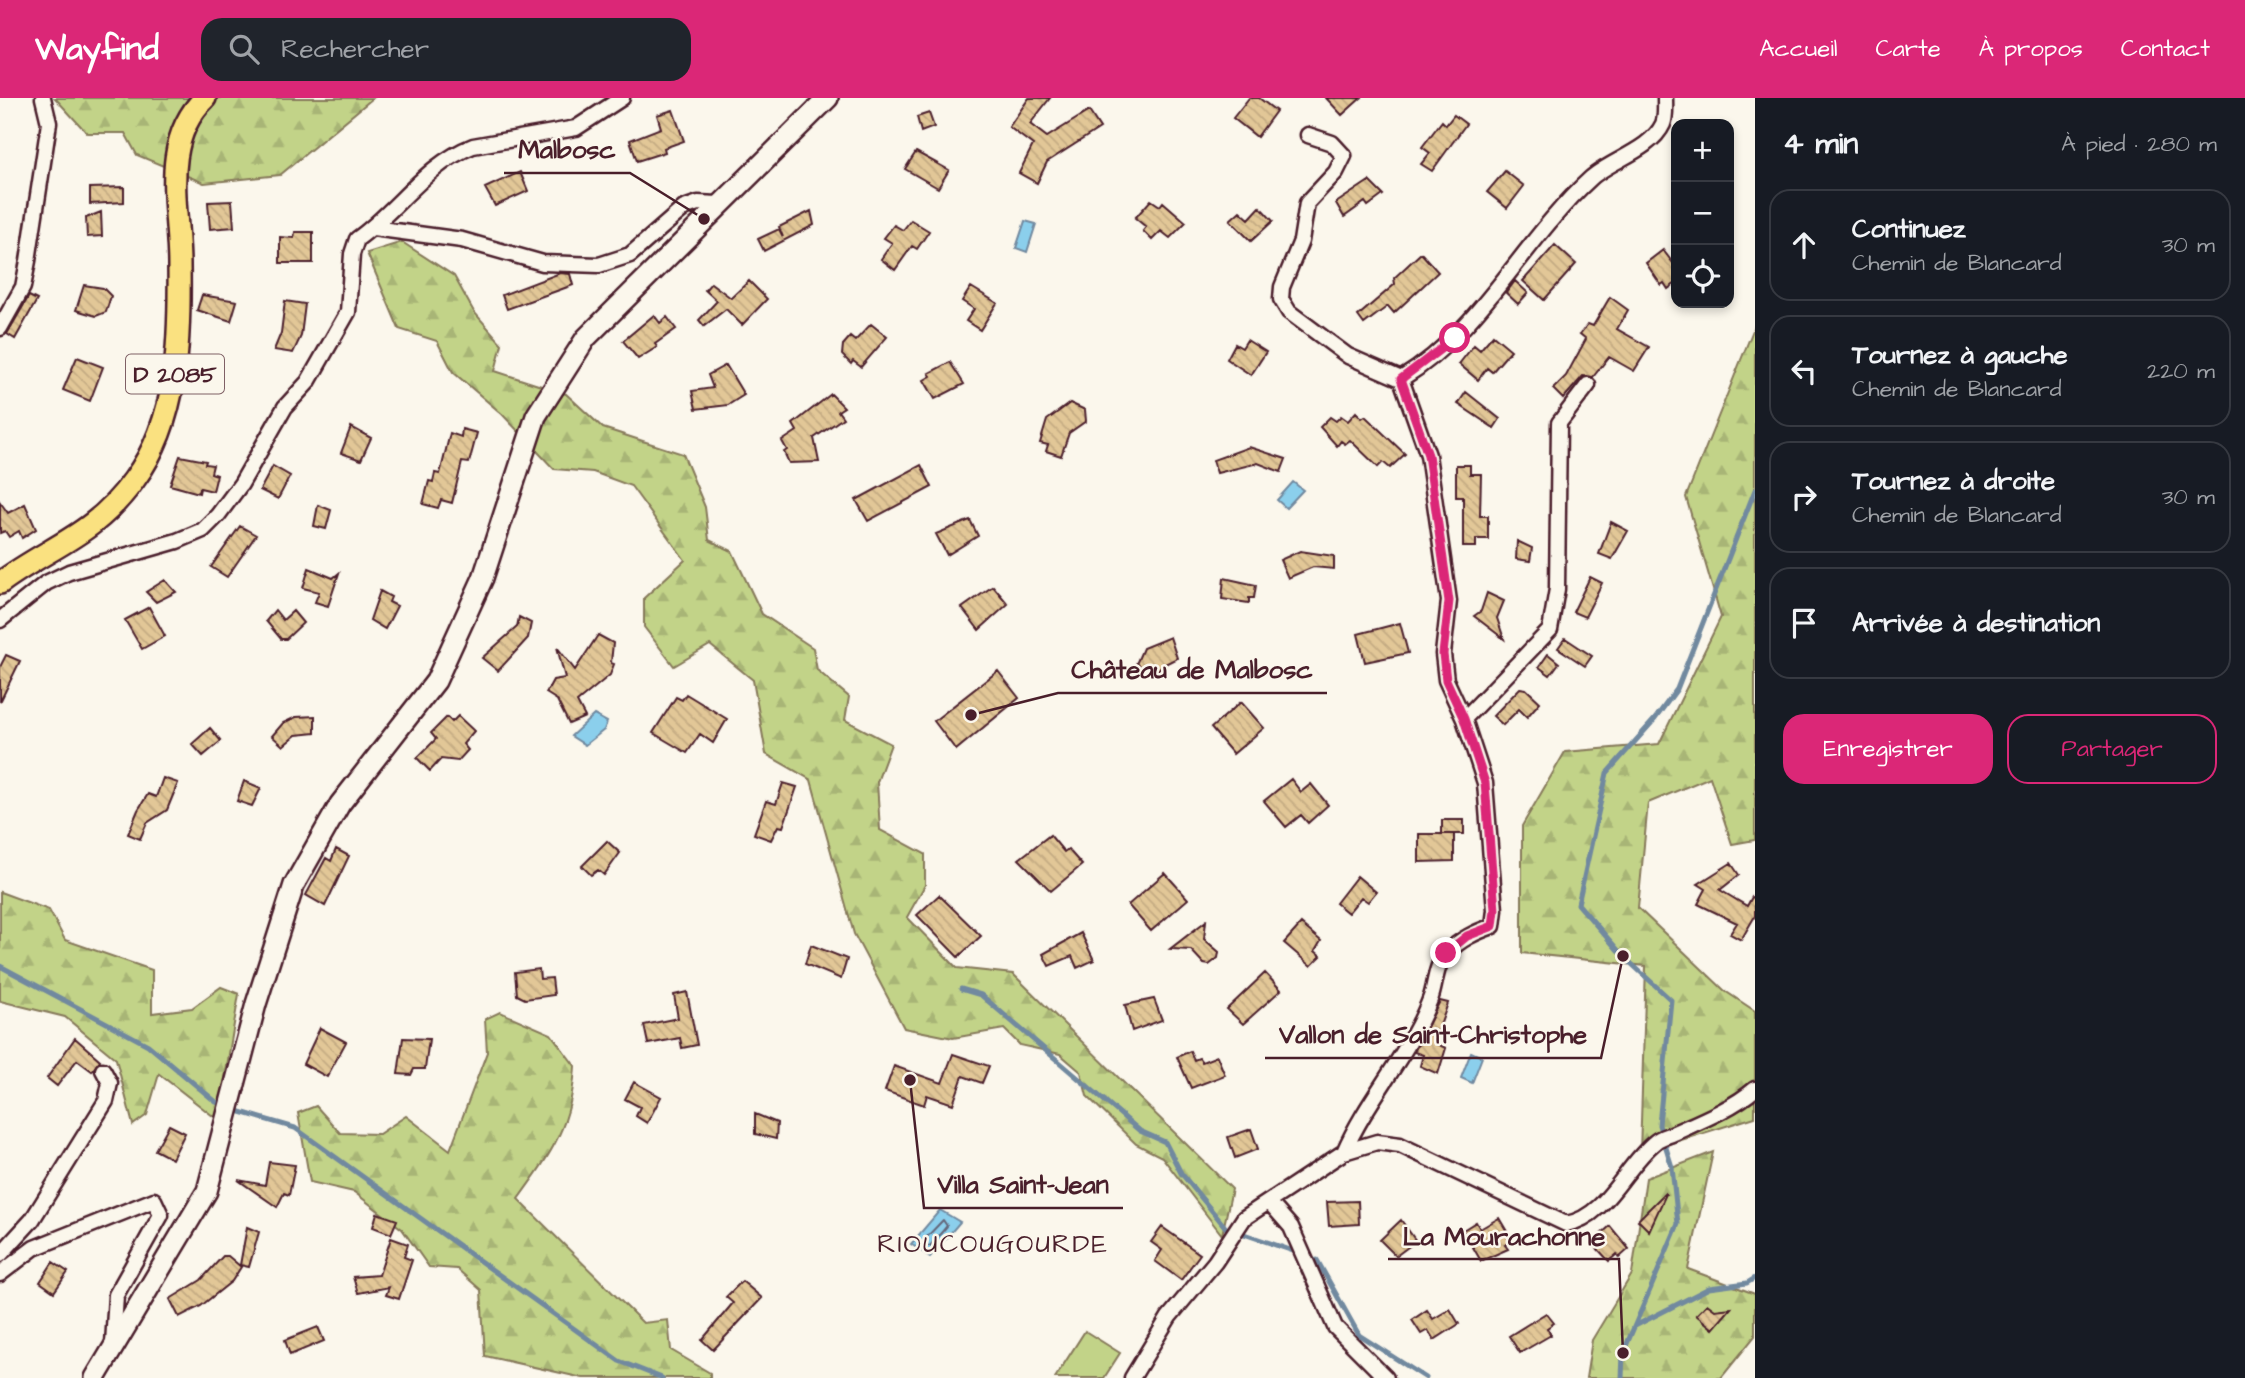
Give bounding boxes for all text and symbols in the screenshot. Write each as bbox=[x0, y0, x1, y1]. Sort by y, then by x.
search box bbox=[201, 18, 691, 81]
text: Wayfind bbox=[35, 26, 159, 72]
icon: search bbox=[225, 30, 263, 68]
text: Rechercher bbox=[281, 31, 429, 67]
text: Accueil bbox=[1759, 32, 1838, 66]
text: Carte bbox=[1876, 32, 1941, 66]
text: À propos bbox=[1979, 32, 2083, 66]
text: Contact bbox=[2121, 32, 2210, 66]
map controls bbox=[1671, 119, 1734, 308]
button: + bbox=[1671, 119, 1734, 182]
text: 4 min bbox=[1783, 123, 1858, 165]
callout: Malbosc bbox=[504, 126, 630, 173]
text: À pied · 280 m bbox=[2061, 128, 2217, 160]
text: Malbosc bbox=[518, 132, 616, 168]
button: − bbox=[1671, 182, 1734, 245]
text: Continuez bbox=[1852, 211, 1966, 247]
icon: ahead bbox=[1785, 226, 1823, 264]
text: 30 m bbox=[2162, 229, 2215, 261]
button: locate bbox=[1671, 245, 1734, 308]
text: Chemin de Blancard bbox=[1852, 247, 2062, 279]
route start bbox=[1439, 322, 1470, 353]
text: Tournez à gauche bbox=[1852, 337, 2068, 373]
icon: left bbox=[1785, 352, 1823, 390]
road number: D 2085 bbox=[126, 354, 224, 394]
text: 220 m bbox=[2147, 355, 2215, 387]
text: Chemin de Blancard bbox=[1852, 373, 2062, 405]
text: Tournez à droite bbox=[1852, 463, 2055, 499]
icon: right bbox=[1785, 478, 1823, 516]
text: 30 m bbox=[2162, 481, 2215, 513]
text: Chemin de Blancard bbox=[1852, 499, 2062, 531]
icon: arrive bbox=[1785, 604, 1823, 642]
text: Arrivée à destination bbox=[1852, 605, 2100, 641]
callout: Château de Malbosc bbox=[1058, 646, 1327, 693]
text: Château de Malbosc bbox=[1071, 652, 1313, 688]
button: Enregistrer bbox=[1783, 714, 1993, 784]
button: Partager bbox=[2007, 714, 2217, 784]
route end bbox=[1430, 937, 1461, 968]
callout: Vallon de Saint-Christophe bbox=[1265, 1011, 1601, 1058]
text: Vallon de Saint-Christophe bbox=[1278, 1017, 1587, 1053]
callout: Villa Saint-Jean bbox=[924, 1161, 1123, 1208]
text: Villa Saint-Jean bbox=[936, 1167, 1109, 1203]
callout: La Mourachonne bbox=[1388, 1212, 1619, 1259]
text: La Mourachonne bbox=[1403, 1219, 1605, 1255]
district label: RIOUCOUGOURDE bbox=[877, 1226, 1109, 1262]

